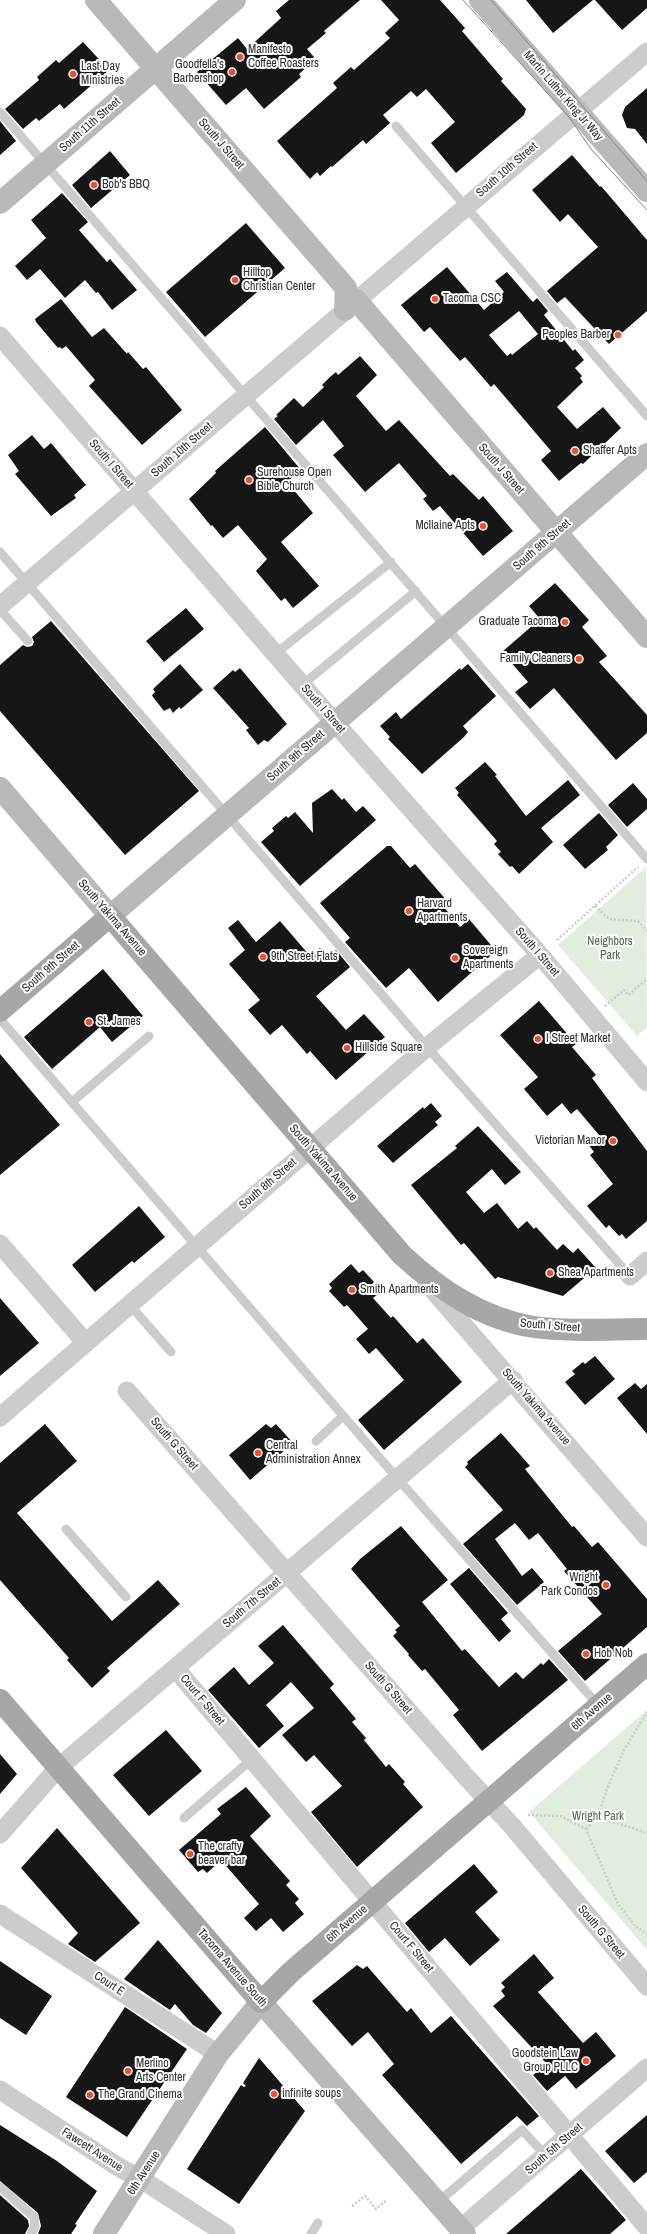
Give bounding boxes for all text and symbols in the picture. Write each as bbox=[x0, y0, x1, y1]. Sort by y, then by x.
place label: Manifesto Coffee Roasters bbox=[248, 43, 319, 71]
street label: Martin Luther King Jr Way bbox=[520, 48, 606, 144]
marker: Manifesto Coffee Roasters bbox=[235, 52, 245, 62]
place label: Goodfella's Barbershop bbox=[173, 58, 224, 86]
place label: Last Day Ministries bbox=[81, 60, 124, 88]
marker: Goodfella's Barbershop bbox=[227, 67, 237, 77]
marker: Last Day Ministries bbox=[68, 69, 78, 79]
street label: South 11th Street bbox=[57, 95, 123, 155]
street label: South J Street bbox=[195, 116, 247, 172]
street label: South 10th Street bbox=[473, 139, 541, 201]
place label: Bob's BBQ bbox=[102, 178, 150, 192]
marker: Bob's BBQ bbox=[89, 180, 99, 190]
place label: Hilltop Christian Center bbox=[243, 266, 315, 294]
marker: Hilltop Christian Center bbox=[230, 275, 240, 285]
place label: Tacoma CSC bbox=[443, 292, 501, 306]
marker: Tacoma CSC bbox=[430, 294, 440, 304]
place label: Peoples Barber bbox=[542, 328, 610, 342]
marker: Peoples Barber bbox=[613, 330, 623, 340]
street label: South 10th Street bbox=[148, 419, 216, 481]
street label: South I Street bbox=[86, 437, 136, 491]
street label: South J Street bbox=[475, 441, 527, 497]
place label: Shaffer Apts bbox=[583, 444, 637, 458]
marker: Shaffer Apts bbox=[570, 446, 580, 456]
place label: Surehouse Open Bible Church bbox=[257, 466, 331, 494]
marker: Surehouse Open Bible Church bbox=[244, 475, 254, 485]
street label: South 9th Street bbox=[510, 516, 574, 574]
place label: McIlaine Apts bbox=[415, 519, 475, 533]
marker: McIlaine Apts bbox=[478, 521, 488, 531]
place label: Graduate Tacoma bbox=[479, 615, 557, 629]
marker: Graduate Tacoma bbox=[560, 617, 570, 627]
place label: Family Cleaners bbox=[500, 652, 571, 666]
marker: Family Cleaners bbox=[574, 654, 584, 664]
street label: South I Street bbox=[298, 682, 348, 736]
street label: South 9th Street bbox=[264, 727, 328, 785]
street label: South Yakima Avenue bbox=[75, 877, 149, 959]
place label: Harvard Apartments bbox=[417, 897, 467, 925]
marker: Harvard Apartments bbox=[404, 906, 414, 916]
street label: South I Street bbox=[512, 925, 562, 979]
park label: Neighbors Park bbox=[587, 935, 633, 963]
street label: South 9th Street bbox=[19, 938, 83, 996]
place label: Sovereign Apartments bbox=[463, 944, 513, 972]
place label: 9th Street Flats bbox=[271, 950, 338, 964]
marker: 9th Street Flats bbox=[258, 952, 268, 962]
marker: Sovereign Apartments bbox=[450, 953, 460, 963]
place label: St. James bbox=[97, 1015, 141, 1029]
marker: St. James bbox=[84, 1017, 94, 1027]
place label: I Street Market bbox=[546, 1032, 611, 1046]
marker: I Street Market bbox=[533, 1034, 543, 1044]
place label: Hillside Square bbox=[355, 1041, 422, 1055]
marker: Hillside Square bbox=[342, 1043, 352, 1053]
street label: South Yakima Avenue bbox=[286, 1122, 360, 1204]
place label: Victorian Manor bbox=[535, 1134, 605, 1148]
marker: Victorian Manor bbox=[608, 1136, 618, 1146]
street label: South 8th Street bbox=[236, 1155, 300, 1213]
place label: Shea Apartments bbox=[558, 1266, 634, 1280]
marker: Shea Apartments bbox=[545, 1268, 555, 1278]
place label: Smith Apartments bbox=[360, 1283, 439, 1297]
marker: Smith Apartments bbox=[347, 1285, 357, 1295]
street label: South I Street bbox=[519, 1316, 581, 1336]
street label: South Yakima Avenue bbox=[499, 1366, 573, 1448]
street label: South G Street bbox=[147, 1415, 201, 1473]
place label: Central Administration Annex bbox=[266, 1439, 361, 1467]
marker: Central Administration Annex bbox=[253, 1448, 263, 1458]
place label: Wright Park Condos bbox=[541, 1571, 598, 1599]
street label: South 7th Street bbox=[220, 1575, 284, 1631]
marker: Wright Park Condos bbox=[601, 1580, 611, 1590]
place label: Hob Nob bbox=[594, 1647, 633, 1661]
marker: Hob Nob bbox=[581, 1649, 591, 1659]
street label: South G Street bbox=[361, 1659, 415, 1717]
street label: Court F Street bbox=[177, 1672, 227, 1728]
street label: 6th Avenue bbox=[569, 1690, 615, 1734]
park label: Wright Park bbox=[572, 1810, 624, 1824]
place label: The crafty beaver bar bbox=[198, 1840, 245, 1868]
marker: The crafty beaver bar bbox=[185, 1849, 195, 1859]
street label: 6th Avenue bbox=[324, 1902, 370, 1946]
street label: South G Street bbox=[575, 1902, 627, 1962]
street label: Court F Street bbox=[386, 1919, 436, 1975]
street label: Tacoma Avenue South bbox=[194, 1926, 270, 2010]
street label: Court E bbox=[91, 1969, 127, 1999]
place label: Goodstein Law Group PLLC bbox=[512, 2047, 578, 2075]
marker: Goodstein Law Group PLLC bbox=[581, 2056, 591, 2066]
place label: Merlino Arts Center bbox=[136, 2057, 186, 2085]
marker: Merlino Arts Center bbox=[123, 2066, 133, 2076]
place label: infinite soups bbox=[282, 2087, 341, 2101]
place label: The Grand Cinema bbox=[98, 2088, 182, 2102]
marker: infinite soups bbox=[269, 2089, 279, 2099]
marker: The Grand Cinema bbox=[85, 2090, 95, 2100]
street label: South 5th Street bbox=[522, 2120, 586, 2178]
street label: Fawcett Avenue bbox=[59, 2125, 125, 2175]
street label: 6th Avenue bbox=[124, 2148, 164, 2198]

